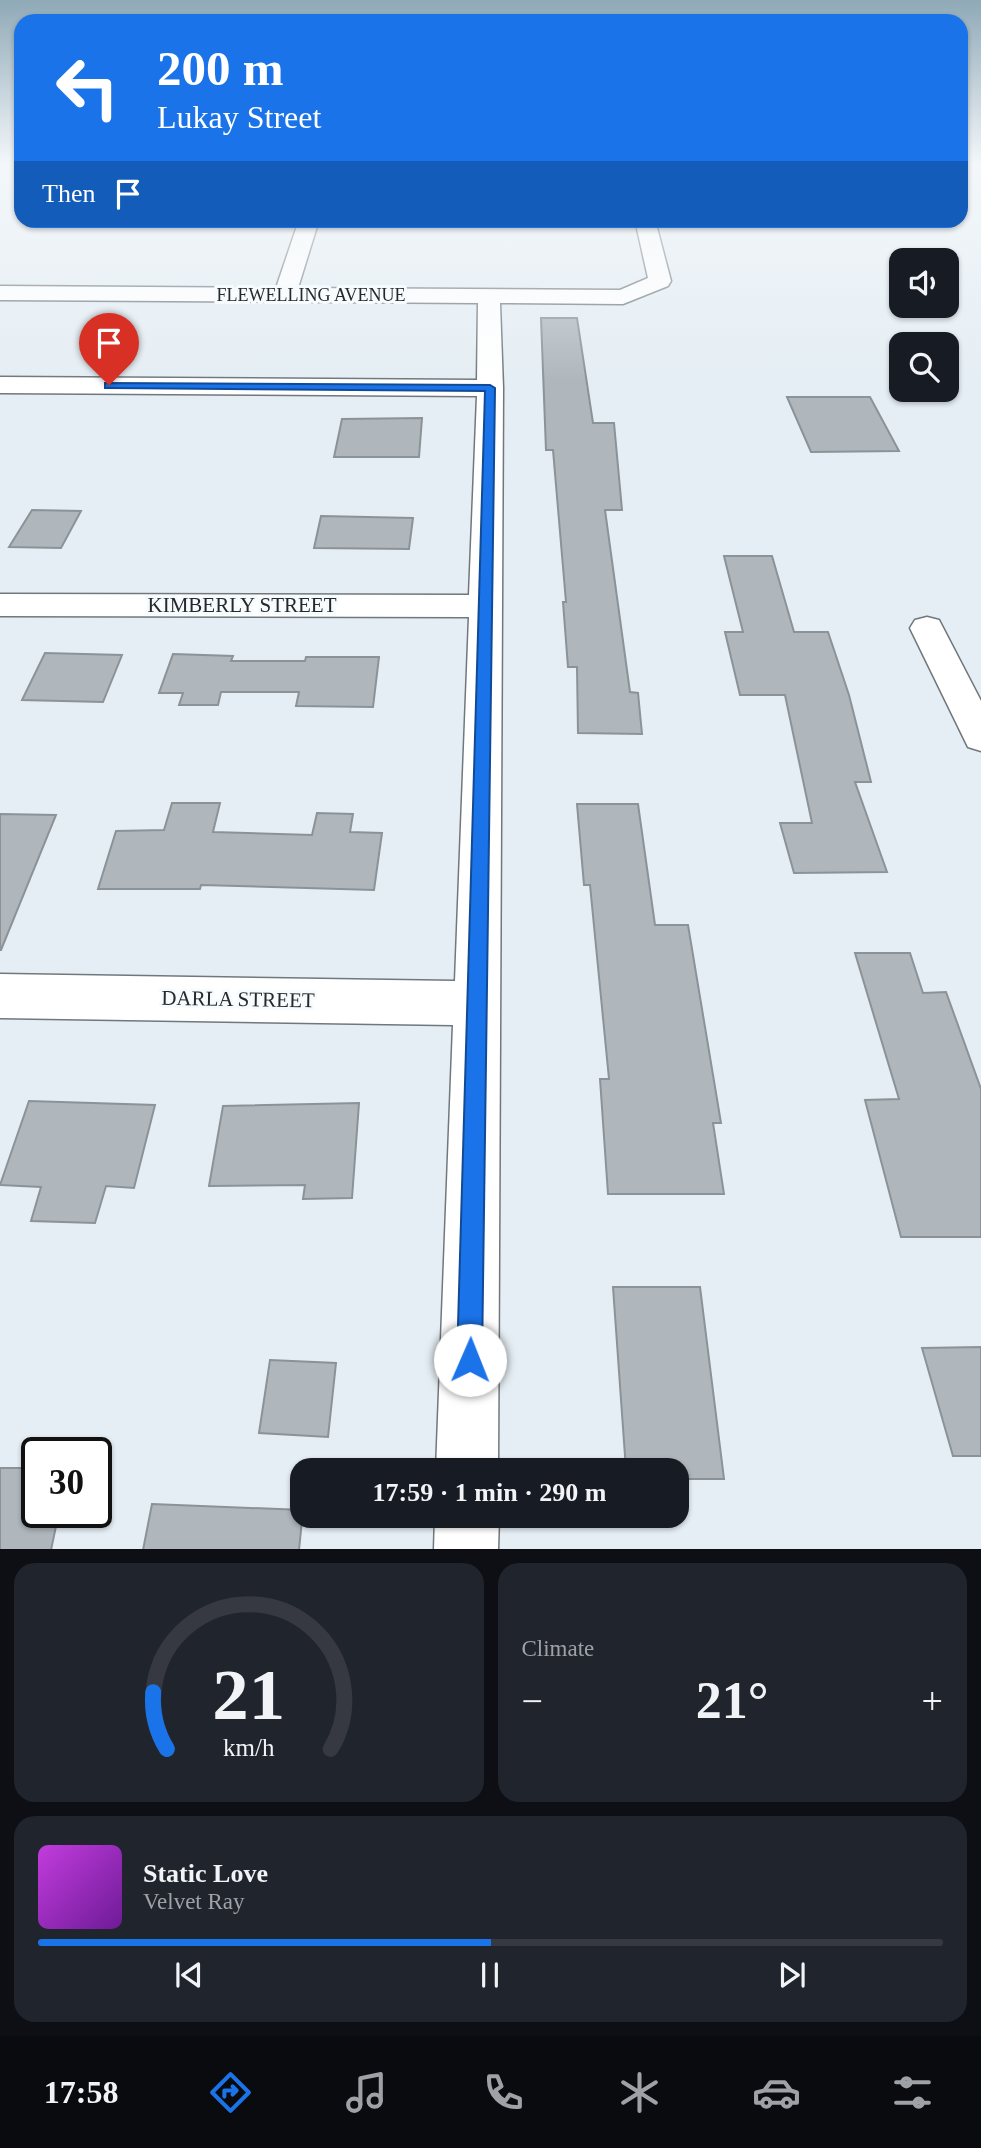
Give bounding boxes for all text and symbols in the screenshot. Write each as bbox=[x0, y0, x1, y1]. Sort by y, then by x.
text: 200 m bbox=[157, 41, 284, 96]
icon: left bbox=[42, 42, 133, 133]
text: Lukay Street bbox=[157, 99, 321, 135]
icon: arrive bbox=[109, 175, 147, 213]
text: Then bbox=[42, 179, 95, 208]
map controls bbox=[889, 248, 959, 402]
button: sound bbox=[889, 248, 959, 318]
street label: FLEWELLING AVENUE bbox=[216, 285, 406, 305]
pin bbox=[79, 313, 139, 385]
icon: arrive bbox=[90, 324, 128, 362]
button: search bbox=[889, 332, 959, 402]
street label: KIMBERLY STREET bbox=[147, 593, 337, 617]
street label: DARLA STREET bbox=[161, 986, 315, 1012]
position arrow bbox=[433, 1323, 507, 1397]
speed limit sign: 30 bbox=[21, 1437, 112, 1528]
text: 17:59 · 1 min · 290 m bbox=[373, 1478, 607, 1507]
text: Climate bbox=[522, 1636, 594, 1661]
text: 21 bbox=[212, 1654, 285, 1735]
text: 21° bbox=[696, 1672, 769, 1729]
text: − bbox=[522, 1680, 543, 1722]
text: + bbox=[922, 1680, 943, 1722]
text: km/h bbox=[223, 1733, 275, 1760]
text: Static Love bbox=[143, 1859, 268, 1888]
text: Velvet Ray bbox=[143, 1889, 245, 1914]
icon: previous bbox=[170, 1956, 208, 1994]
icon: pause bbox=[471, 1956, 509, 1994]
icon: next bbox=[773, 1956, 811, 1994]
icon: directions bbox=[206, 2068, 255, 2117]
icon: music bbox=[342, 2068, 391, 2117]
icon: phone bbox=[479, 2068, 528, 2117]
icon: climate bbox=[615, 2068, 664, 2117]
icon: car bbox=[752, 2068, 801, 2117]
icon: filters bbox=[888, 2068, 937, 2117]
text: 17:58 bbox=[44, 2074, 118, 2110]

